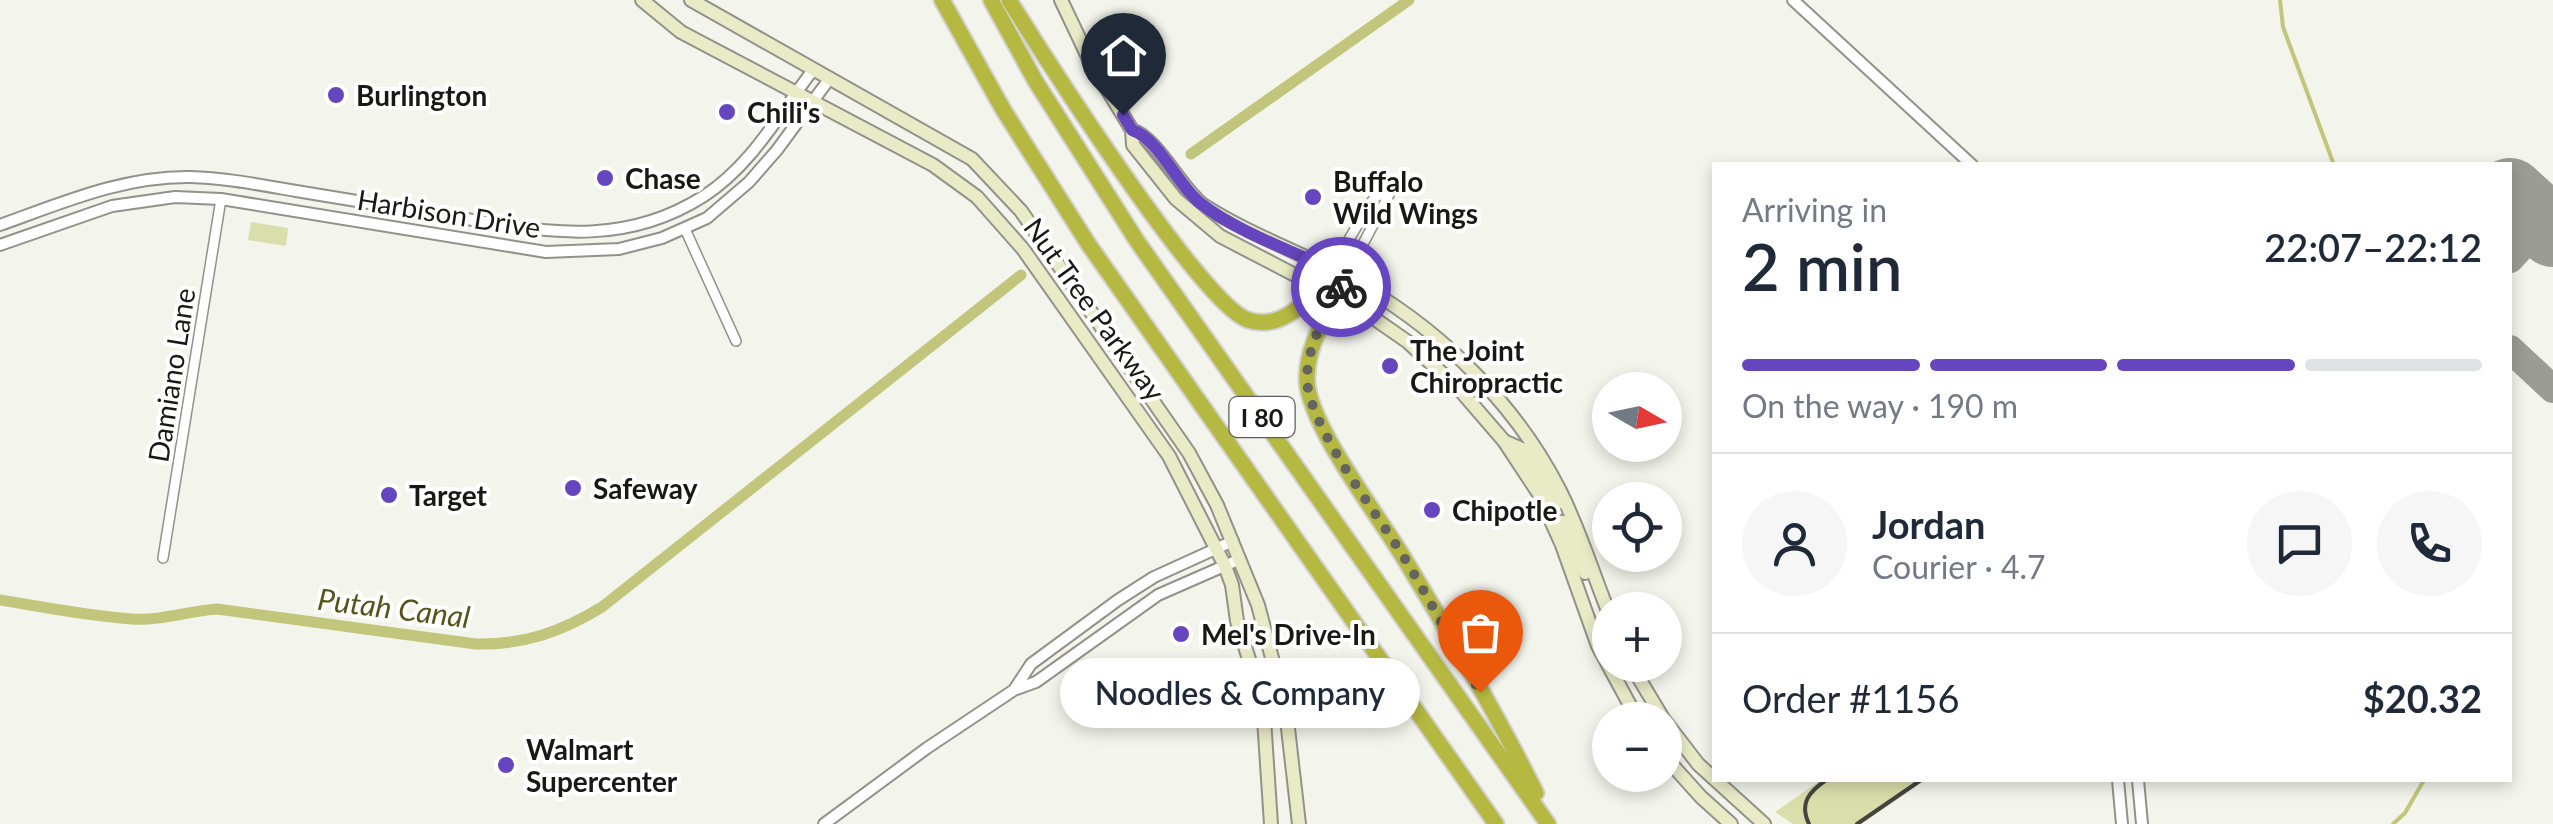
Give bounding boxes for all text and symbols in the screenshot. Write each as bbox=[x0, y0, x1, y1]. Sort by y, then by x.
pin bbox=[1081, 13, 1166, 116]
icon: home bbox=[1096, 28, 1151, 83]
place label: Burlington bbox=[356, 78, 487, 112]
marker: Burlington bbox=[325, 84, 347, 106]
place label: Chili's bbox=[747, 95, 820, 129]
marker: Chili's bbox=[716, 101, 738, 123]
place label: Chase bbox=[625, 161, 701, 195]
place label: Buffalo Wild Wings bbox=[1333, 164, 1478, 230]
marker: Chase bbox=[594, 167, 616, 189]
street label: Harbison Drive bbox=[355, 182, 543, 244]
marker: Buffalo Wild Wings bbox=[1302, 186, 1324, 208]
text: Arriving in bbox=[1742, 190, 1887, 229]
street label: Nut Tree Parkway bbox=[1017, 211, 1173, 407]
text: 22:07–22:12 bbox=[2264, 224, 2482, 270]
text: 2 min bbox=[1742, 227, 1902, 305]
courier bbox=[1291, 237, 1391, 337]
icon: bike bbox=[1314, 260, 1369, 315]
street label: Damiano Lane bbox=[140, 285, 202, 465]
place label: The Joint Chiropractic bbox=[1410, 333, 1563, 399]
marker: The Joint Chiropractic bbox=[1379, 355, 1401, 377]
north arrow bbox=[1592, 372, 1682, 462]
map controls bbox=[1592, 372, 1682, 792]
text: On the way · 190 m bbox=[1742, 386, 2018, 425]
road number: I 80 bbox=[1230, 397, 1294, 437]
place label: Safeway bbox=[593, 471, 698, 505]
marker: Safeway bbox=[562, 477, 584, 499]
place label: Target bbox=[409, 478, 488, 512]
button: locate bbox=[1592, 482, 1682, 572]
marker: Target bbox=[378, 484, 400, 506]
button: person bbox=[1742, 491, 1847, 596]
button: chat bbox=[2247, 491, 2352, 596]
button: phone bbox=[2377, 491, 2482, 596]
place label: Chipotle bbox=[1452, 493, 1558, 527]
marker: Chipotle bbox=[1421, 499, 1443, 521]
text: Jordan bbox=[1872, 501, 1985, 547]
text: Courier · 4.7 bbox=[1872, 547, 2046, 586]
water label: Putah Canal bbox=[316, 580, 472, 634]
pin bbox=[1438, 590, 1523, 693]
button: + bbox=[1592, 592, 1682, 682]
icon: bag bbox=[1453, 605, 1508, 660]
place label: Mel's Drive-In bbox=[1201, 617, 1376, 651]
marker: Mel's Drive-In bbox=[1170, 623, 1192, 645]
callout: Noodles & Company bbox=[1060, 657, 1420, 727]
text: Noodles & Company bbox=[1095, 673, 1385, 712]
text: Order #1156 bbox=[1742, 675, 1959, 721]
text: $20.32 bbox=[2363, 675, 2482, 721]
button: − bbox=[1592, 702, 1682, 792]
place label: Walmart Supercenter bbox=[526, 732, 678, 798]
marker: Walmart Supercenter bbox=[495, 754, 517, 776]

